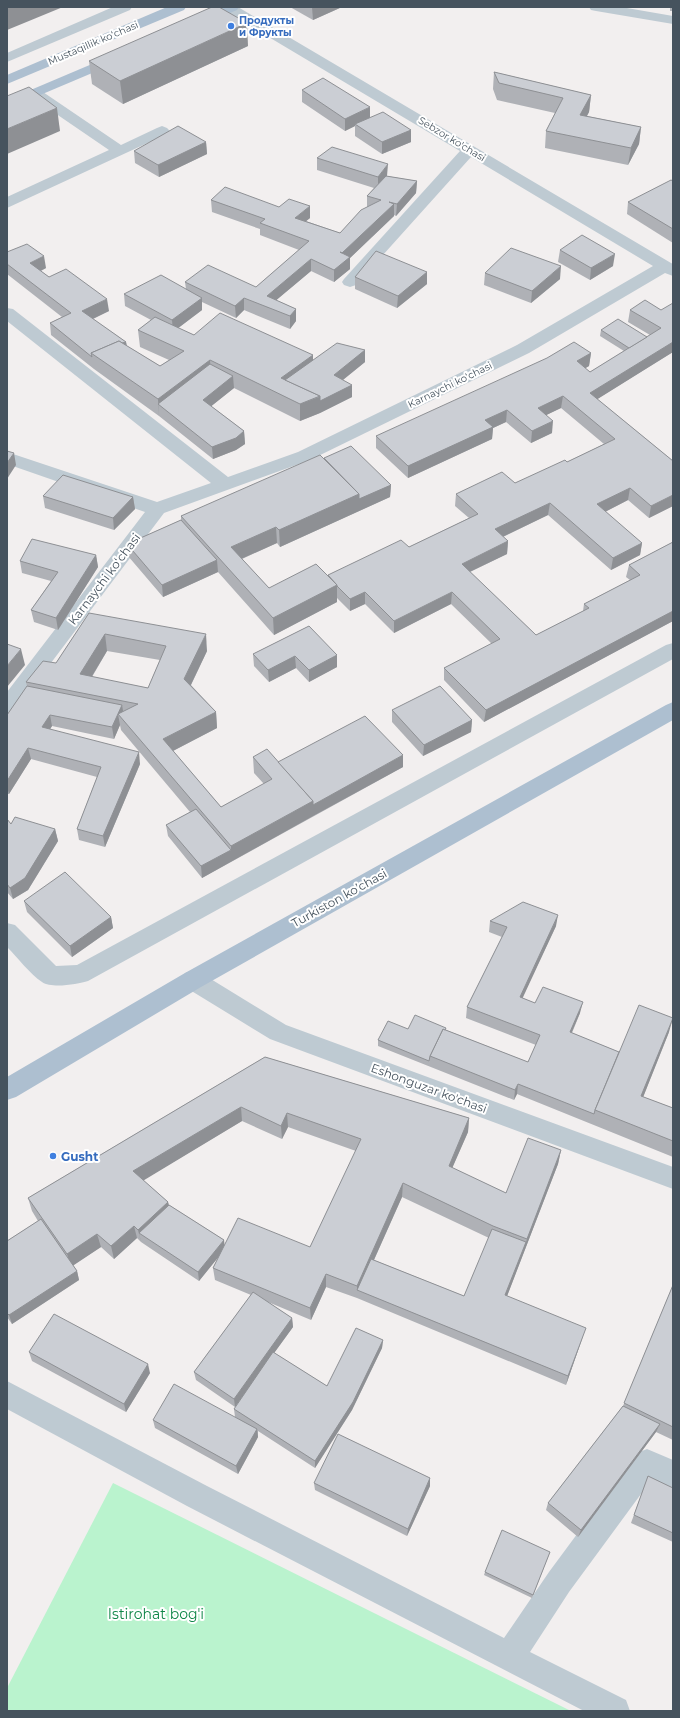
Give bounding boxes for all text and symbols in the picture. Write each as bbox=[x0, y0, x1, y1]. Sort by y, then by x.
place label: Продукты и Фрукты bbox=[239, 14, 294, 39]
street label: Mustaqillik koʻchasi bbox=[46, 18, 140, 68]
marker: Продукты и Фрукты bbox=[226, 21, 236, 31]
street label: Sebzor ko'chasi bbox=[416, 114, 488, 164]
street label: Karnaychi koʻchasi bbox=[406, 359, 494, 411]
street label: Karnaychi koʻchasi bbox=[65, 530, 143, 628]
street label: Turkiston ko’chasi bbox=[289, 866, 389, 930]
street label: Eshonguzar ko'chasi bbox=[369, 1060, 489, 1116]
place label: Gusht bbox=[61, 1149, 99, 1164]
marker: Gusht bbox=[48, 1151, 58, 1161]
park label: Istirohat bog'i bbox=[108, 1605, 204, 1623]

